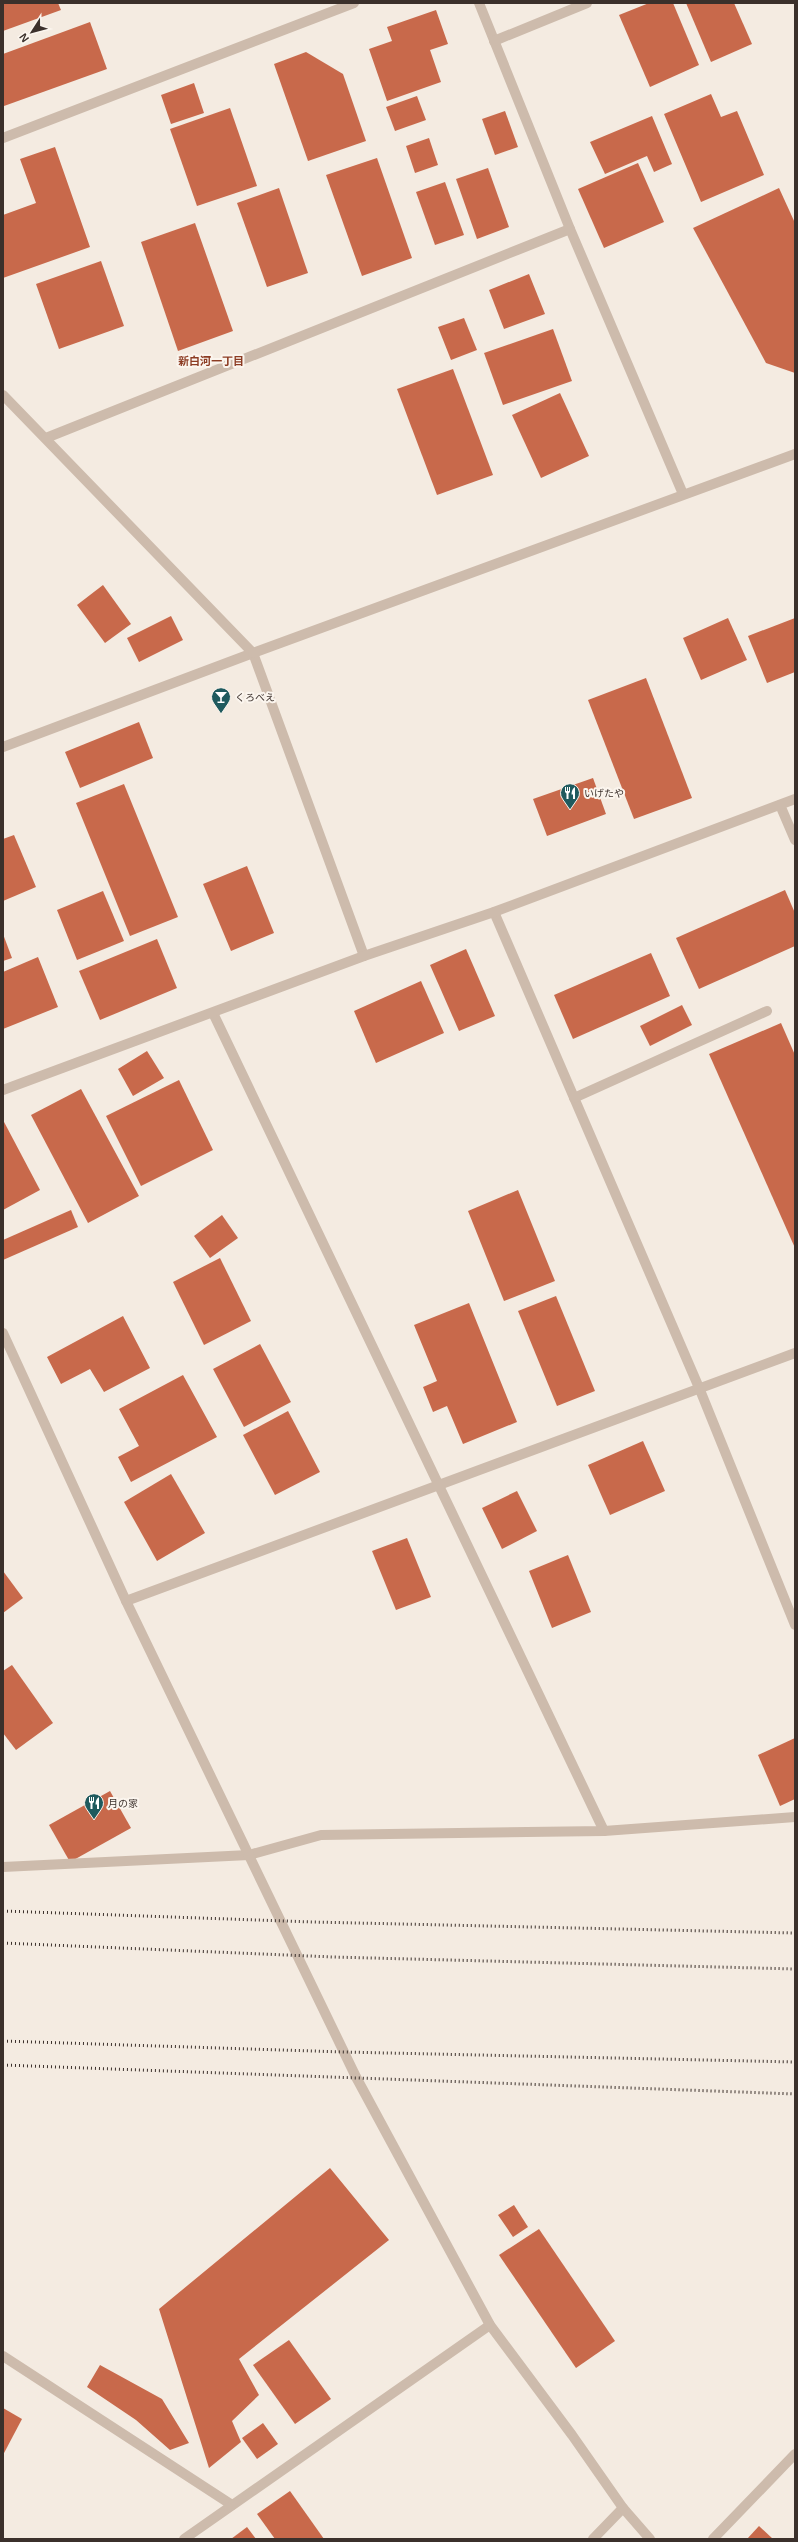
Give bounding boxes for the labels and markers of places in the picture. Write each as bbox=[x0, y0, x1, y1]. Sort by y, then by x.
bar icon: くろべえ bbox=[210, 686, 232, 714]
place label: くろべえ bbox=[235, 692, 275, 703]
restaurant icon: いげたや bbox=[559, 782, 581, 810]
place label: いげたや bbox=[584, 788, 624, 799]
restaurant icon: 月の家 bbox=[83, 1792, 105, 1820]
place label: 月の家 bbox=[108, 1798, 138, 1809]

